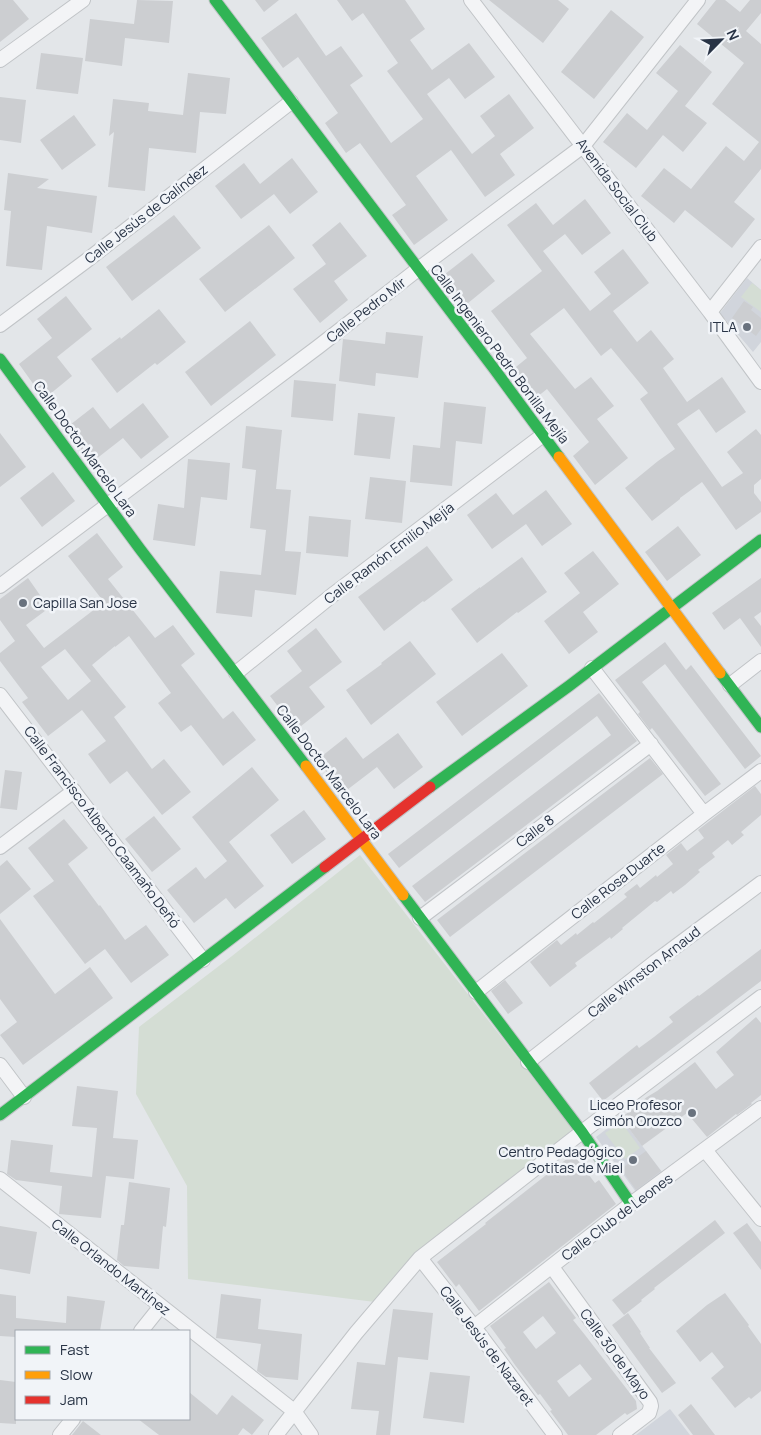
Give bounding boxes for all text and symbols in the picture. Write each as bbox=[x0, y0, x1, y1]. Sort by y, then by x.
north arrow bbox=[696, 15, 746, 65]
text: N bbox=[723, 26, 744, 43]
street label: Avenida Social Club bbox=[572, 134, 663, 245]
street label: Calle Jesús de Galíndez bbox=[80, 160, 211, 268]
street label: Calle Ingeniero Pedro Bonilla Mejía bbox=[427, 260, 574, 447]
street label: Calle Pedro Mir bbox=[322, 272, 409, 347]
place label: ITLA bbox=[709, 317, 737, 336]
marker: ITLA bbox=[741, 321, 753, 333]
street label: Calle Doctor Marcelo Lara bbox=[29, 377, 141, 521]
street label: Calle Ramón Emilio Mejía bbox=[320, 497, 458, 608]
place label: Capilla San Jose bbox=[33, 593, 137, 612]
marker: Capilla San Jose bbox=[17, 597, 29, 609]
street label: Calle Doctor Marcelo Lara bbox=[272, 700, 386, 843]
street label: Calle Francisco Alberto Caamaño Deñó bbox=[20, 722, 185, 932]
street label: Calle 8 bbox=[512, 810, 558, 851]
street label: Calle Rosa Duarte bbox=[567, 838, 669, 923]
street label: Calle Winston Arnaud bbox=[583, 922, 704, 1022]
place label: Liceo Profesor Simón Orozco bbox=[590, 1095, 682, 1130]
marker: Liceo Profesor Simón Orozco bbox=[686, 1107, 698, 1119]
place label: Centro Pedagógico Gotitas de Miel bbox=[498, 1142, 623, 1177]
marker: Centro Pedagógico Gotitas de Miel bbox=[627, 1154, 639, 1166]
street label: Calle Club de Leones bbox=[557, 1168, 676, 1265]
street label: Calle Orlando Martínez bbox=[48, 1214, 175, 1319]
street label: Calle Jesús de Nazaret bbox=[436, 1282, 539, 1410]
street label: Calle 30 de Mayo bbox=[576, 1304, 655, 1403]
legend bbox=[15, 1330, 190, 1420]
text: Fast bbox=[60, 1339, 89, 1360]
text: Slow bbox=[60, 1364, 93, 1385]
text: Jam bbox=[60, 1389, 88, 1410]

